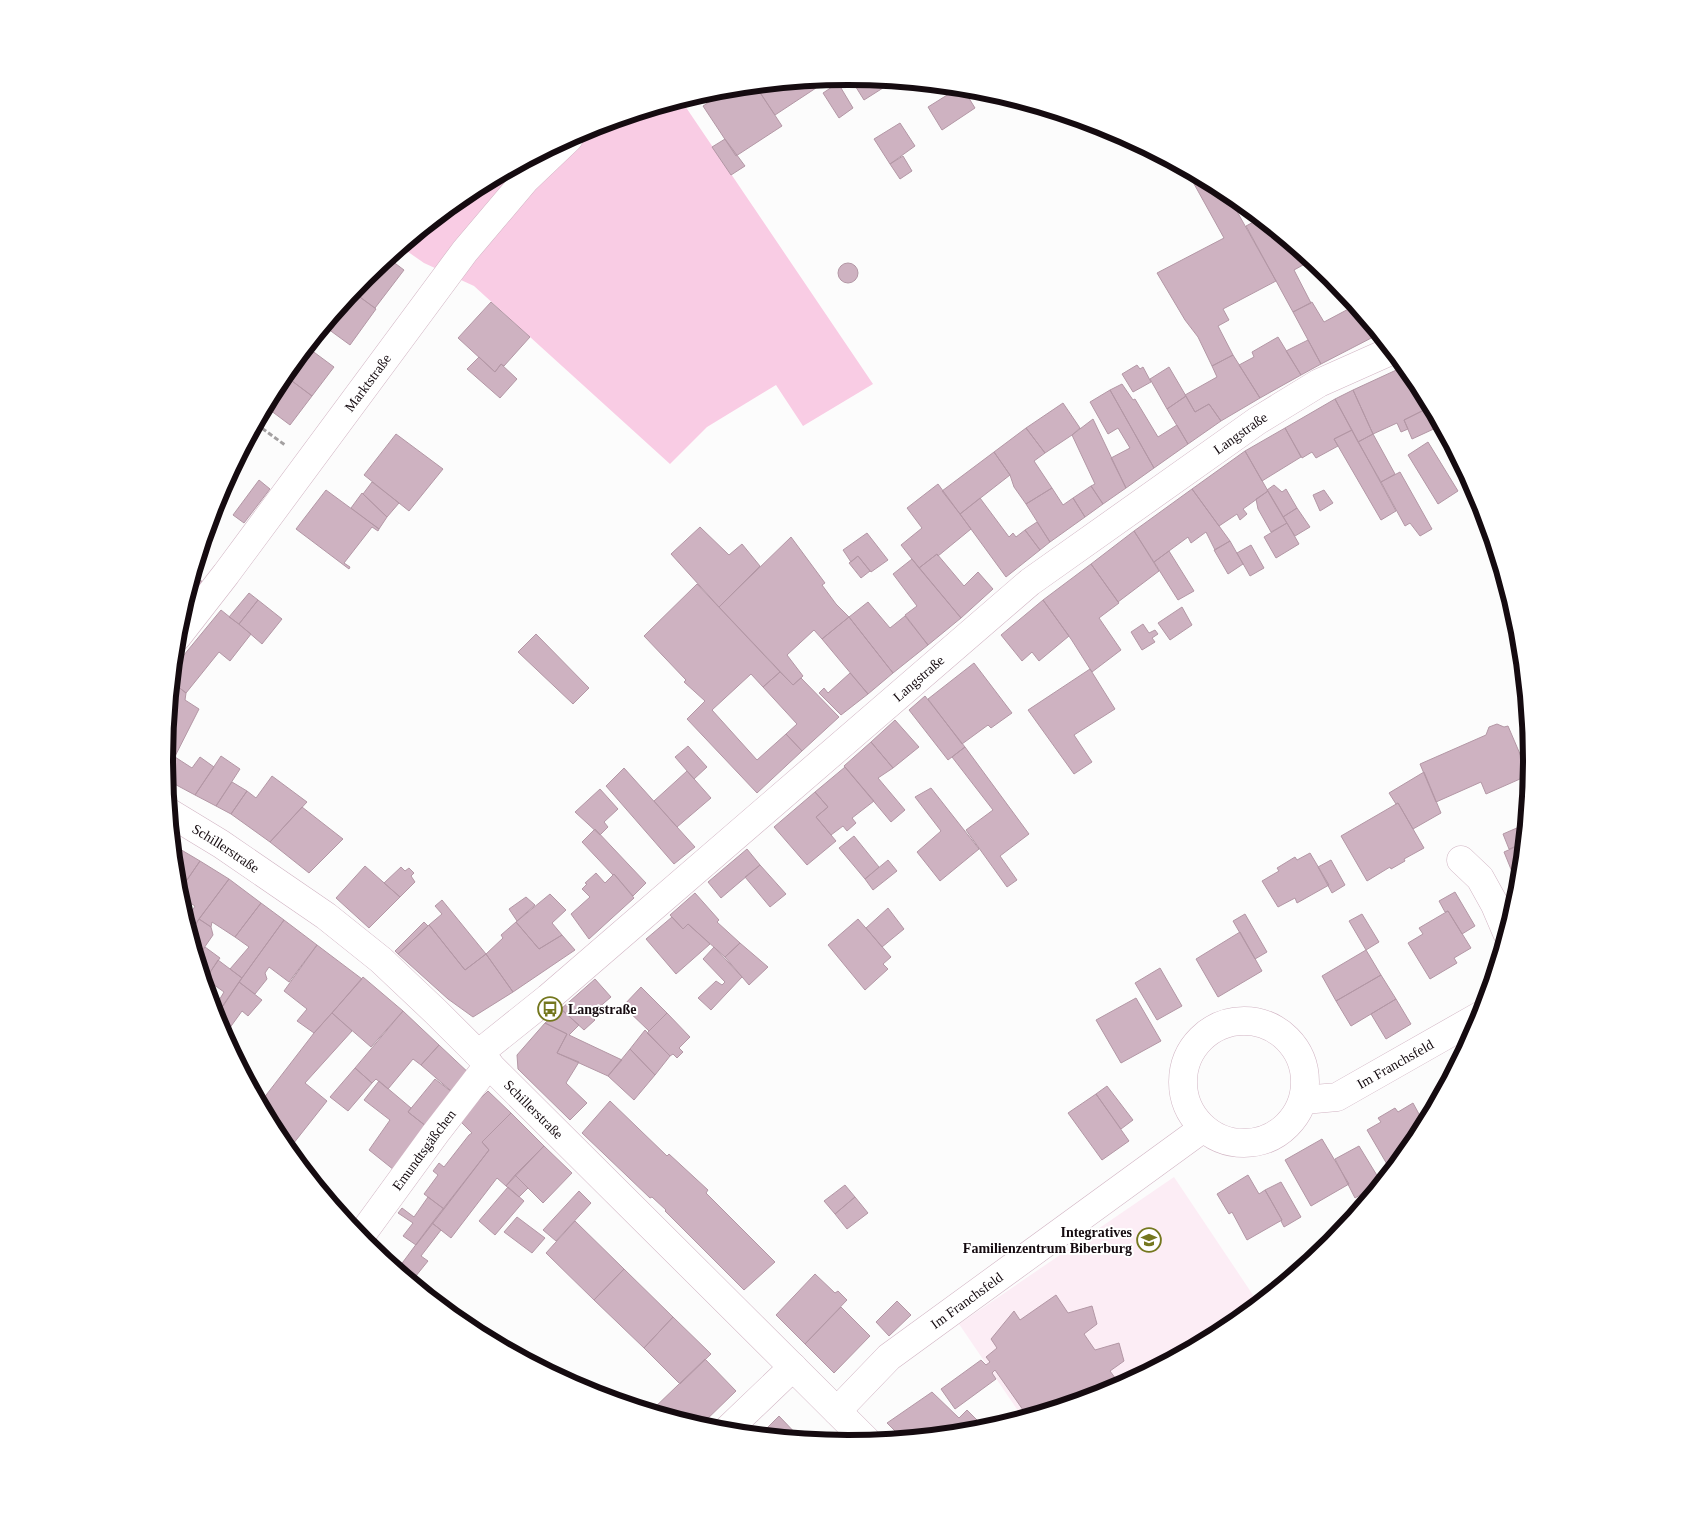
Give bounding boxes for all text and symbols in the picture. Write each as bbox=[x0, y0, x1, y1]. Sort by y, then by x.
street label: Marktstraße bbox=[342, 351, 394, 414]
street label: Langstraße bbox=[1211, 410, 1270, 457]
street label: Langstraße bbox=[890, 653, 947, 705]
street label: Schillerstraße bbox=[189, 821, 262, 876]
bus stop icon: Langstraße bbox=[537, 996, 563, 1022]
place label: Langstraße bbox=[568, 1002, 636, 1017]
street label: Im Franchsfeld bbox=[1355, 1037, 1436, 1092]
street label: Schillerstraße bbox=[501, 1077, 566, 1142]
street label: Emundtsgäßchen bbox=[390, 1107, 459, 1193]
place label: Integratives Familienzentrum Biberburg bbox=[963, 1225, 1133, 1256]
school or university icon: Integratives Familienzentrum Biberburg bbox=[1136, 1227, 1162, 1253]
street label: Im Franchsfeld bbox=[928, 1270, 1006, 1332]

